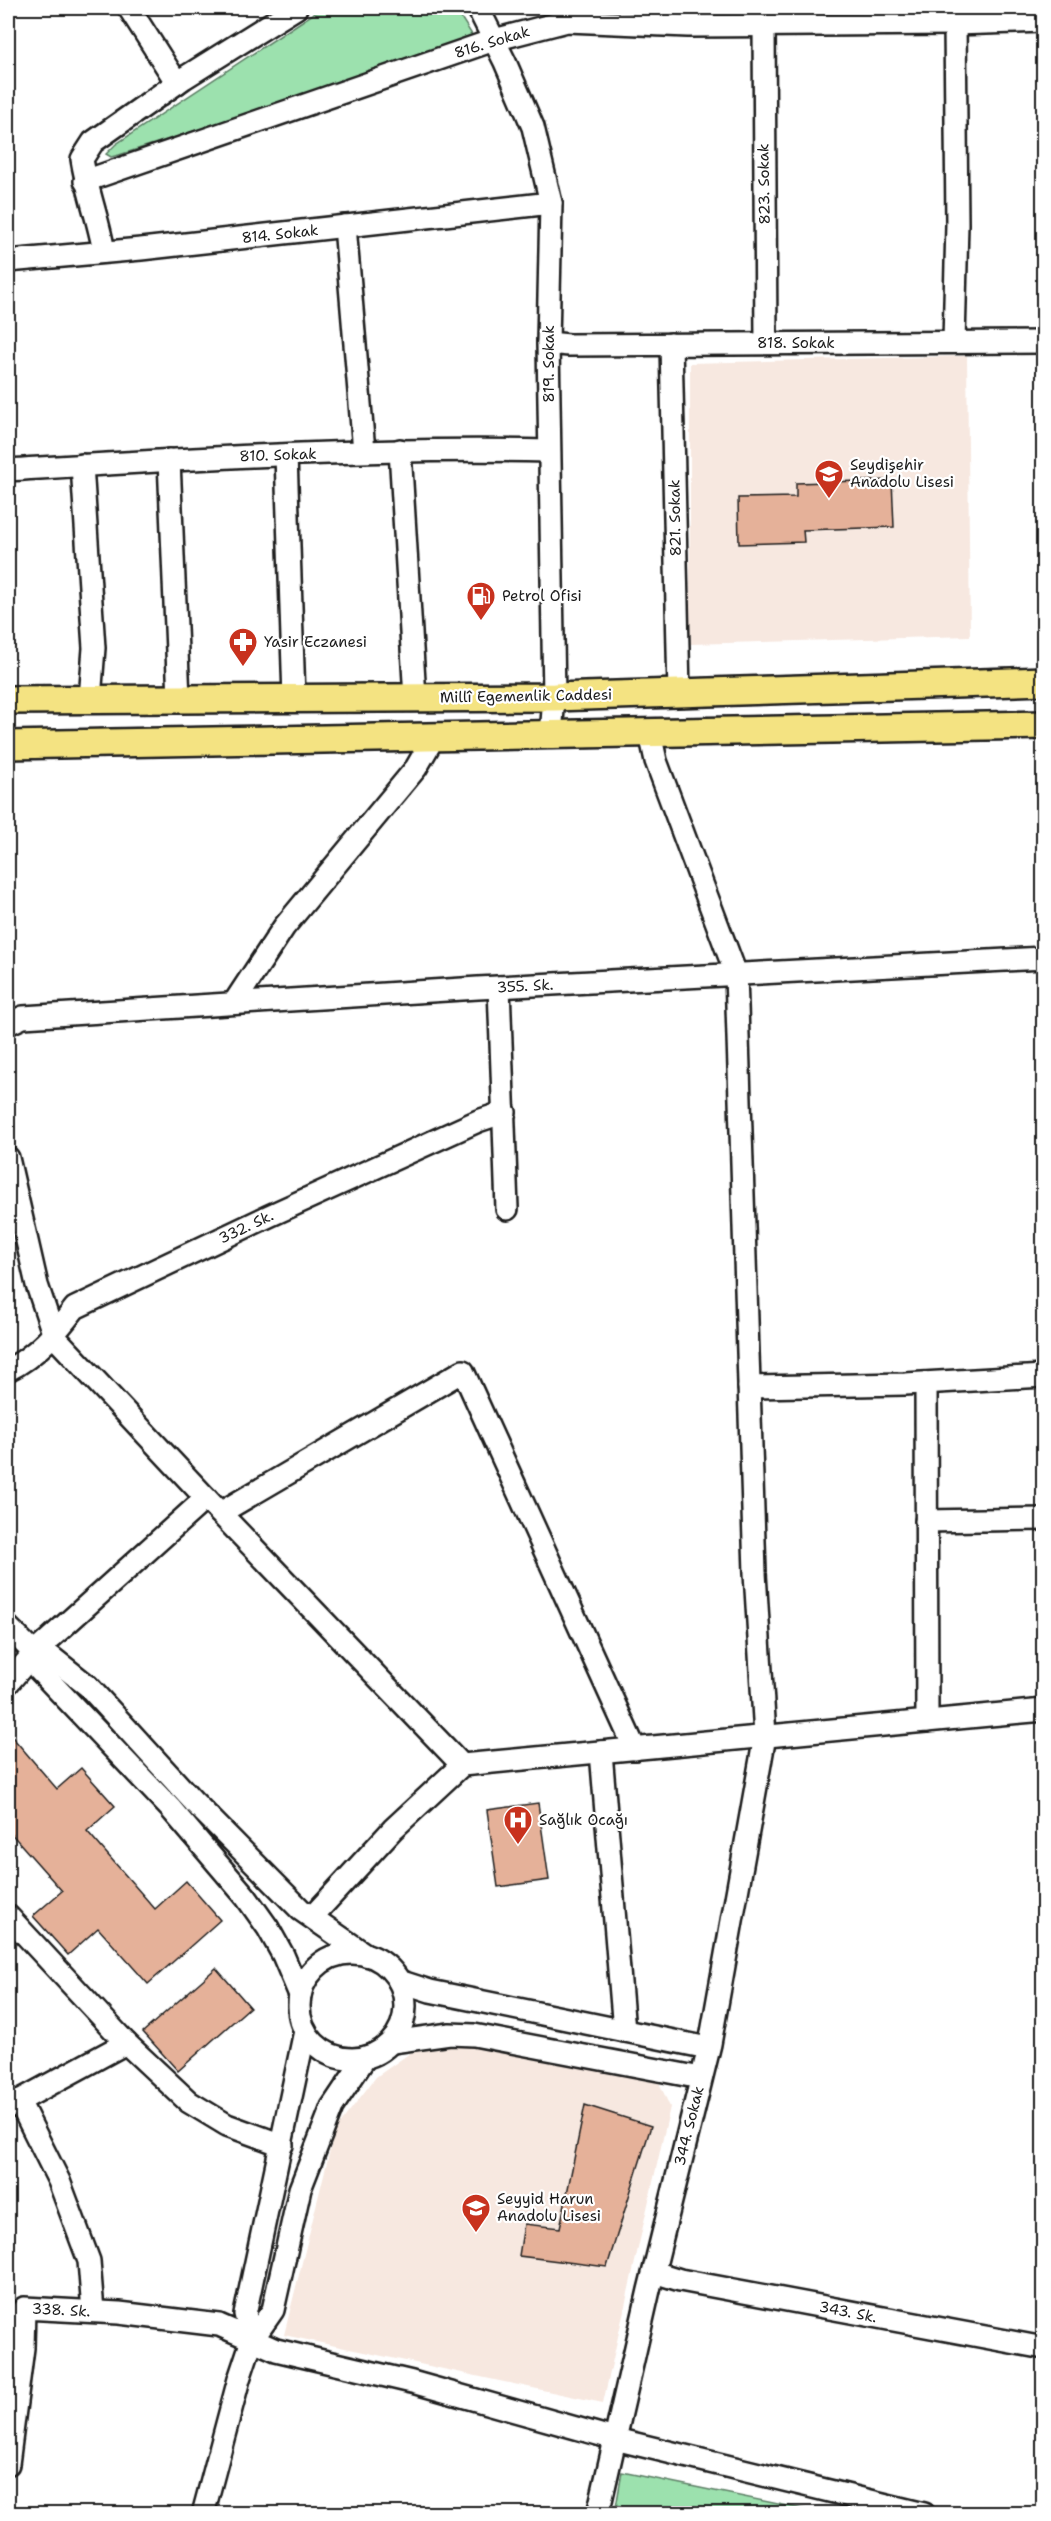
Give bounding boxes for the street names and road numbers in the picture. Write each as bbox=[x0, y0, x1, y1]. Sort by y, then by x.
street label: 816. Sokak bbox=[452, 21, 532, 63]
street label: 823. Sokak bbox=[753, 143, 775, 225]
street label: 814. Sokak bbox=[241, 220, 319, 248]
street label: 819. Sokak bbox=[539, 325, 559, 403]
street label: 818. Sokak bbox=[757, 333, 835, 353]
street label: 810. Sokak bbox=[239, 444, 317, 466]
street label: 821. Sokak bbox=[664, 479, 686, 557]
street label: Millî Egemenlik Caddesi bbox=[440, 684, 612, 708]
street label: 355. Sk. bbox=[496, 975, 554, 997]
street label: 332. Sk. bbox=[215, 1206, 277, 1248]
street label: 344. Sokak bbox=[669, 2084, 709, 2168]
street label: 343. Sk. bbox=[817, 2297, 879, 2327]
street label: 338. Sk. bbox=[31, 2298, 91, 2322]

